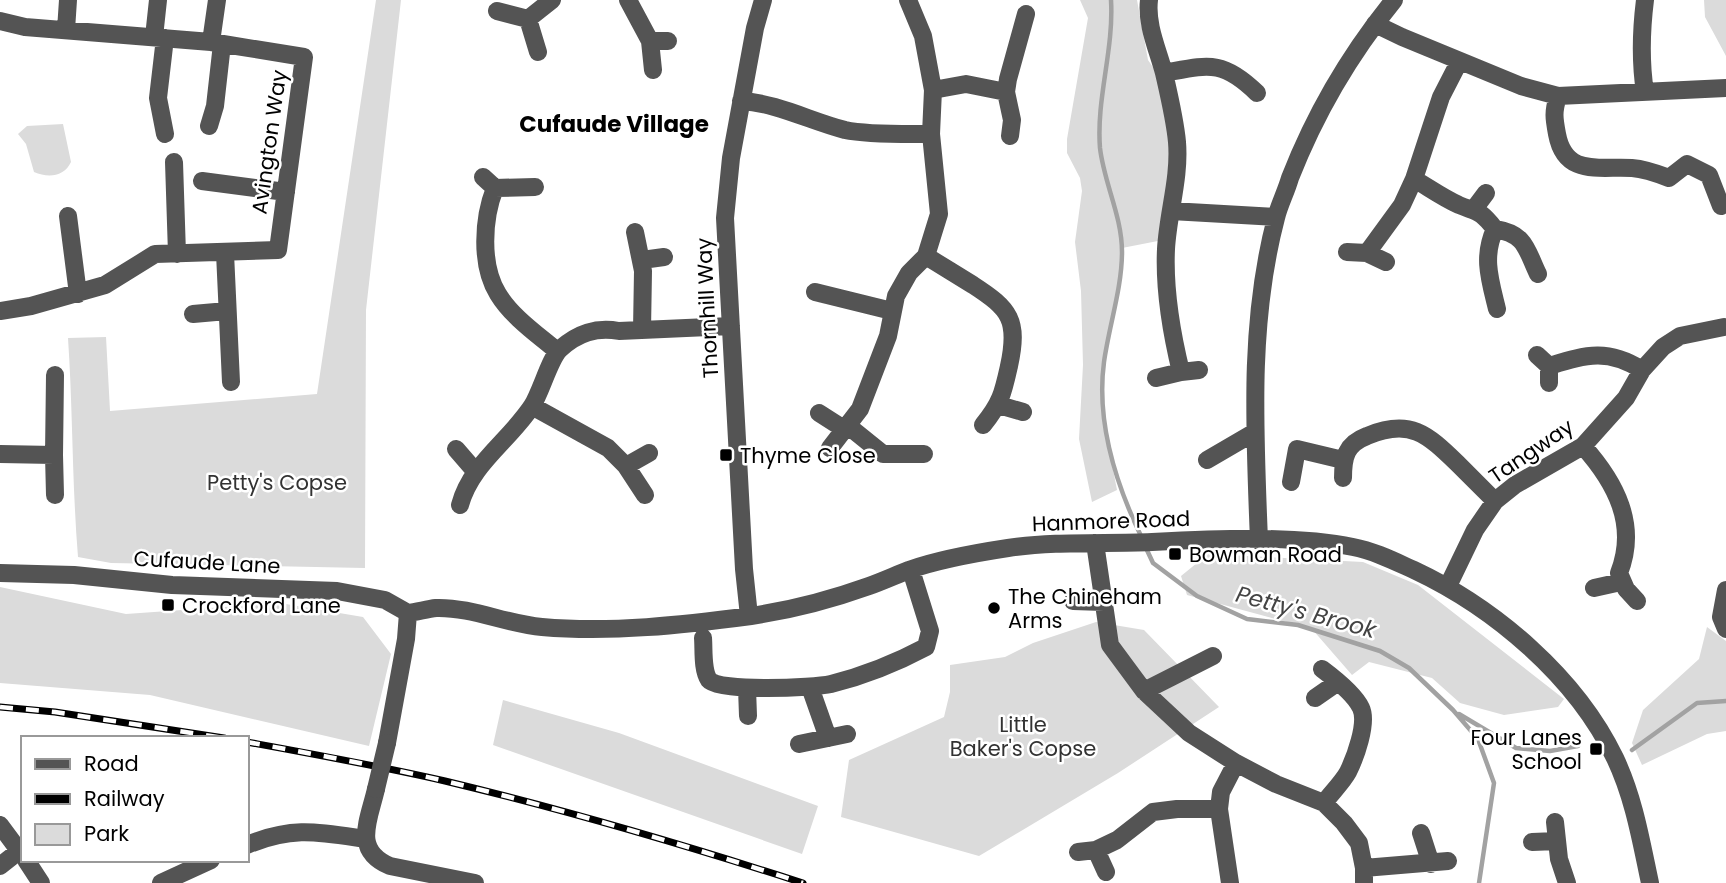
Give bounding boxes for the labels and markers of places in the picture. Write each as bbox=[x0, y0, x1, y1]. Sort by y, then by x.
place label: Thyme Close bbox=[740, 441, 876, 470]
marker: Thyme Close bbox=[718, 447, 734, 463]
place label: Bowman Road bbox=[1189, 540, 1342, 569]
marker: Bowman Road bbox=[1167, 546, 1183, 562]
place label: The Chineham Arms bbox=[1008, 582, 1162, 635]
place label: Crockford Lane bbox=[182, 591, 341, 620]
marker: Crockford Lane bbox=[160, 597, 176, 613]
marker: The Chineham Arms bbox=[986, 600, 1002, 616]
place label: Four Lanes School bbox=[1470, 723, 1582, 776]
marker: Four Lanes School bbox=[1588, 741, 1604, 757]

